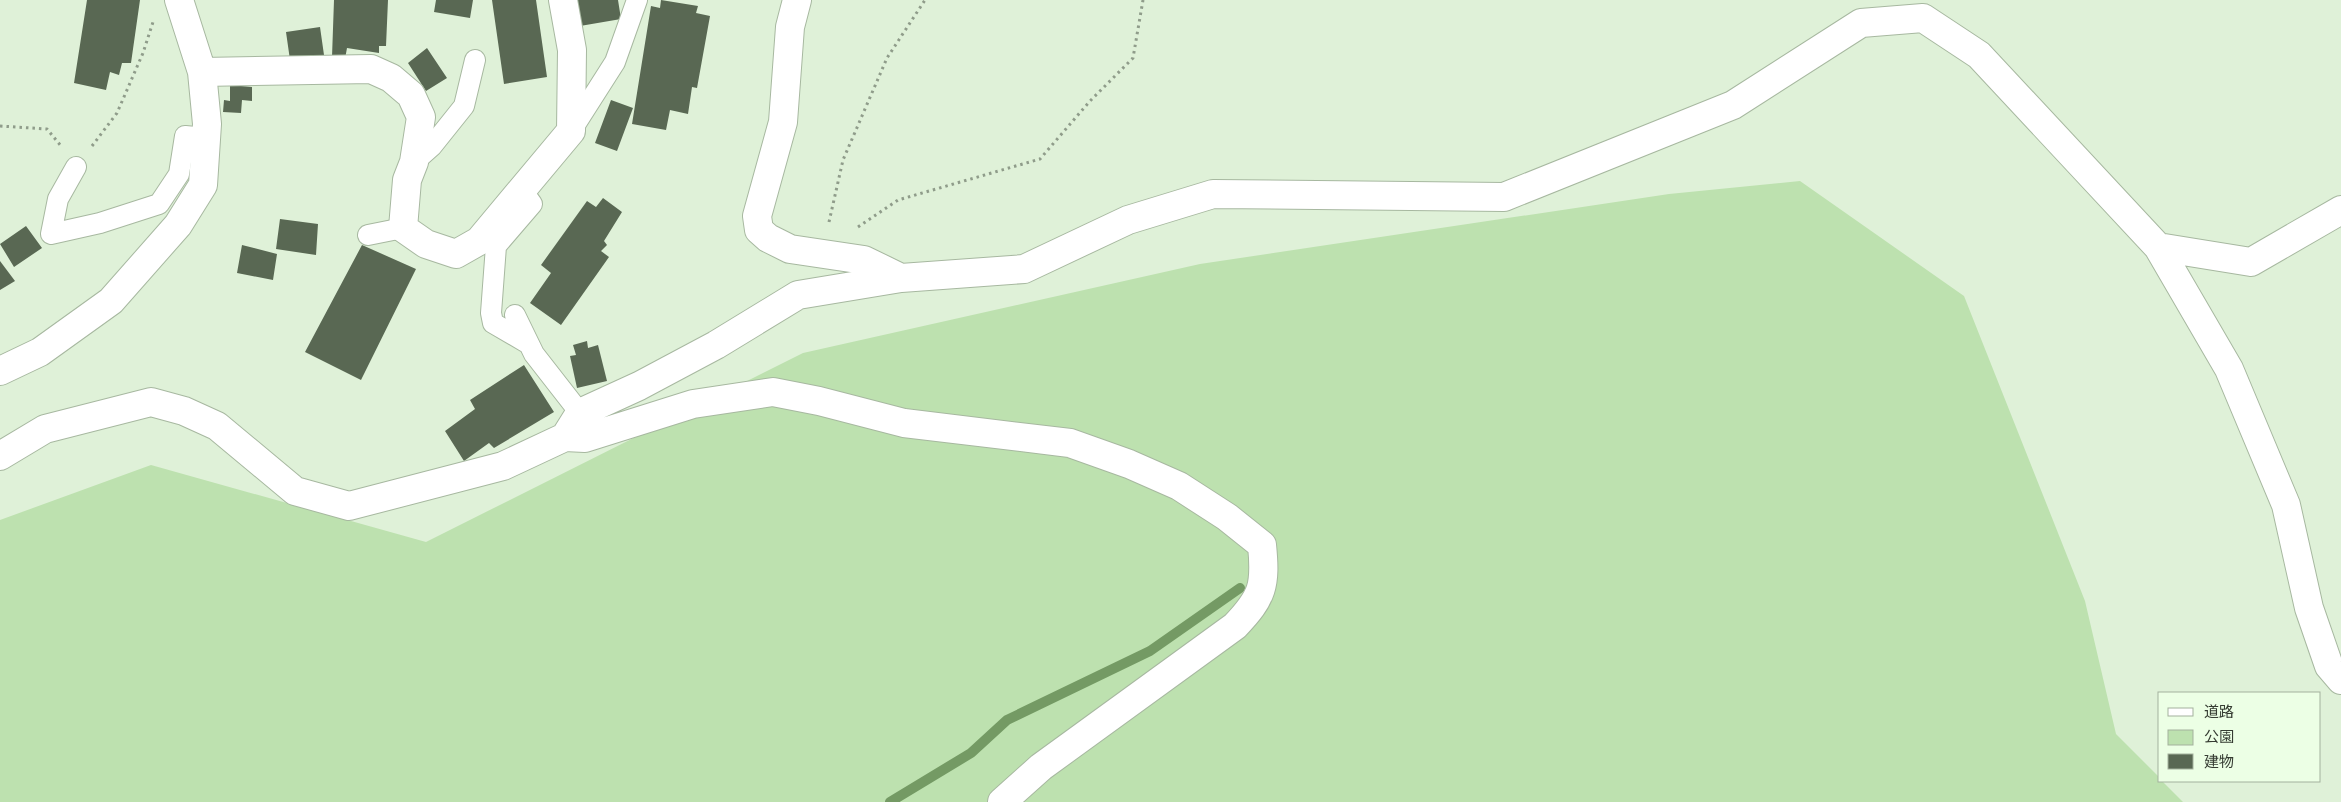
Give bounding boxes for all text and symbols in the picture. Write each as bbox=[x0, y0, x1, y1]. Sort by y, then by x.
legend bbox=[2158, 692, 2321, 782]
text: 道路 bbox=[2204, 703, 2234, 721]
text: 公園 bbox=[2204, 728, 2234, 746]
text: 建物 bbox=[2204, 753, 2234, 771]

